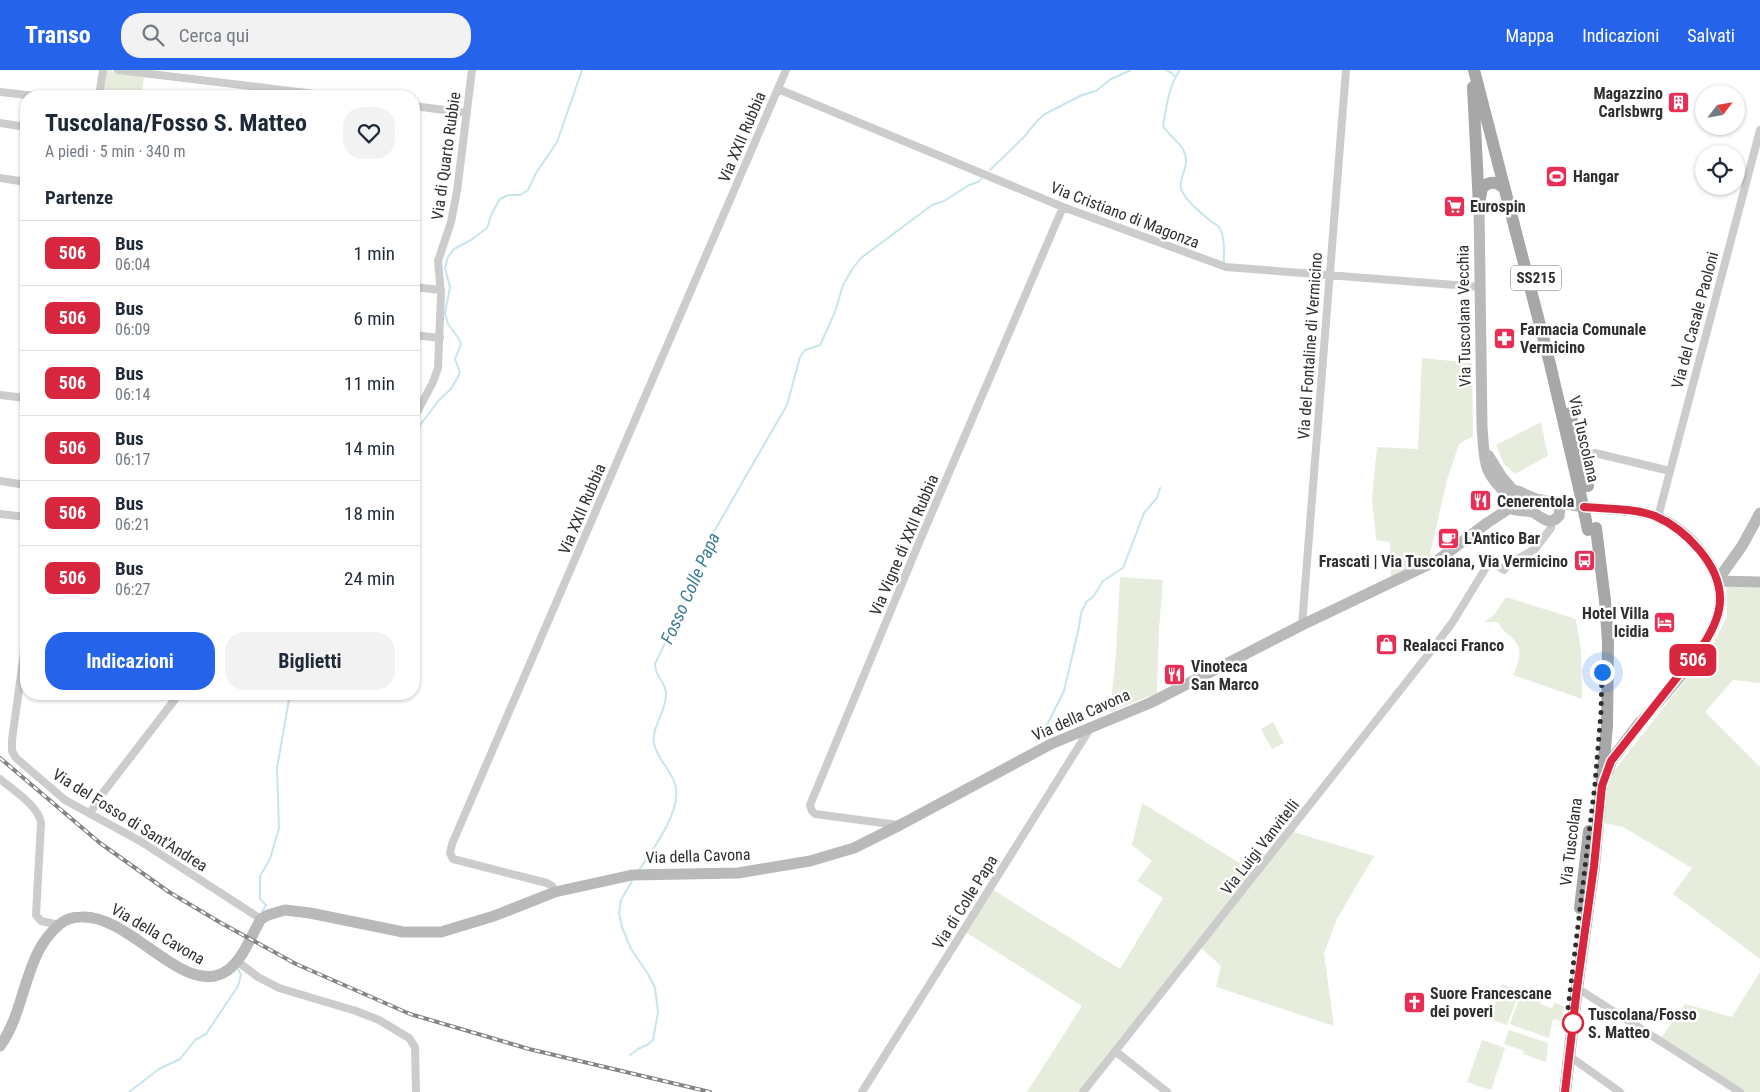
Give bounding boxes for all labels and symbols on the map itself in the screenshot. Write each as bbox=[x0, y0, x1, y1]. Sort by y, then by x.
place label: Magazzino Carlsbwrg bbox=[1593, 84, 1663, 121]
north arrow bbox=[1695, 85, 1745, 135]
street label: Via XXII Rubbia bbox=[714, 89, 770, 185]
building icon: Magazzino Carlsbwrg bbox=[1667, 90, 1691, 114]
street label: Via di Quarto Rubbie bbox=[428, 91, 464, 221]
sports icon: Hangar bbox=[1545, 164, 1569, 188]
place label: Hangar bbox=[1573, 167, 1619, 186]
street label: Via Cristiano di Magonza bbox=[1048, 178, 1202, 252]
supermarket icon: Eurospin bbox=[1442, 194, 1466, 218]
place label: Eurospin bbox=[1470, 197, 1526, 216]
street label: Via Tuscolana Vecchia bbox=[1453, 245, 1475, 387]
street label: Via del Casale Paoloni bbox=[1668, 249, 1722, 391]
street label: Via del Fontaline di Vermicino bbox=[1294, 252, 1326, 440]
road number: SS215 bbox=[1511, 266, 1561, 290]
place label: Farmacia Comunale Vermicino bbox=[1520, 320, 1646, 357]
pharmacy icon: Farmacia Comunale Vermicino bbox=[1492, 326, 1516, 350]
street label: Via Tuscolana bbox=[1565, 394, 1603, 484]
street label: Via XXII Rubbia bbox=[554, 461, 610, 557]
street label: Via Vigne di XXII Rubbia bbox=[866, 472, 942, 618]
restaurant icon: Cenerentola bbox=[1469, 489, 1493, 513]
place label: Cenerentola bbox=[1497, 492, 1575, 511]
cafe icon: L'Antico Bar bbox=[1436, 526, 1460, 550]
water label: Fosso Colle Papa bbox=[656, 529, 724, 647]
place label: L'Antico Bar bbox=[1464, 529, 1540, 548]
bus stop icon: Frascati | Via Tuscolana, Via Vermicino bbox=[1572, 549, 1596, 573]
place label: Frascati | Via Tuscolana, Via Vermicino bbox=[1319, 552, 1568, 571]
place label: Hotel Villa Icidia bbox=[1582, 604, 1649, 641]
hotel icon: Hotel Villa Icidia bbox=[1653, 610, 1677, 634]
shop icon: Realacci Franco bbox=[1375, 633, 1399, 657]
place label: Realacci Franco bbox=[1403, 636, 1504, 655]
line badge: 506 bbox=[1664, 644, 1722, 676]
place label: Vinoteca San Marco bbox=[1191, 657, 1259, 694]
your location bbox=[1590, 660, 1615, 685]
restaurant icon: Vinoteca San Marco bbox=[1163, 663, 1187, 687]
street label: Via della Cavona bbox=[1029, 685, 1133, 745]
street label: Via del Fosso di Sant'Andrea bbox=[49, 765, 211, 875]
street label: Via Luigi Vanvitelli bbox=[1217, 796, 1303, 898]
street label: Via Tuscolana bbox=[1556, 797, 1586, 887]
street label: Via della Cavona bbox=[645, 845, 751, 867]
street label: Via di Colle Papa bbox=[929, 852, 1001, 952]
street label: Via della Cavona bbox=[108, 900, 208, 968]
place label: Suore Francescane dei poveri bbox=[1430, 984, 1552, 1021]
church icon: Suore Francescane dei poveri bbox=[1402, 990, 1426, 1014]
place label: Tuscolana/Fosso S. Matteo bbox=[1588, 1005, 1697, 1042]
marker: Tuscolana/Fosso S. Matteo bbox=[1562, 1012, 1584, 1034]

